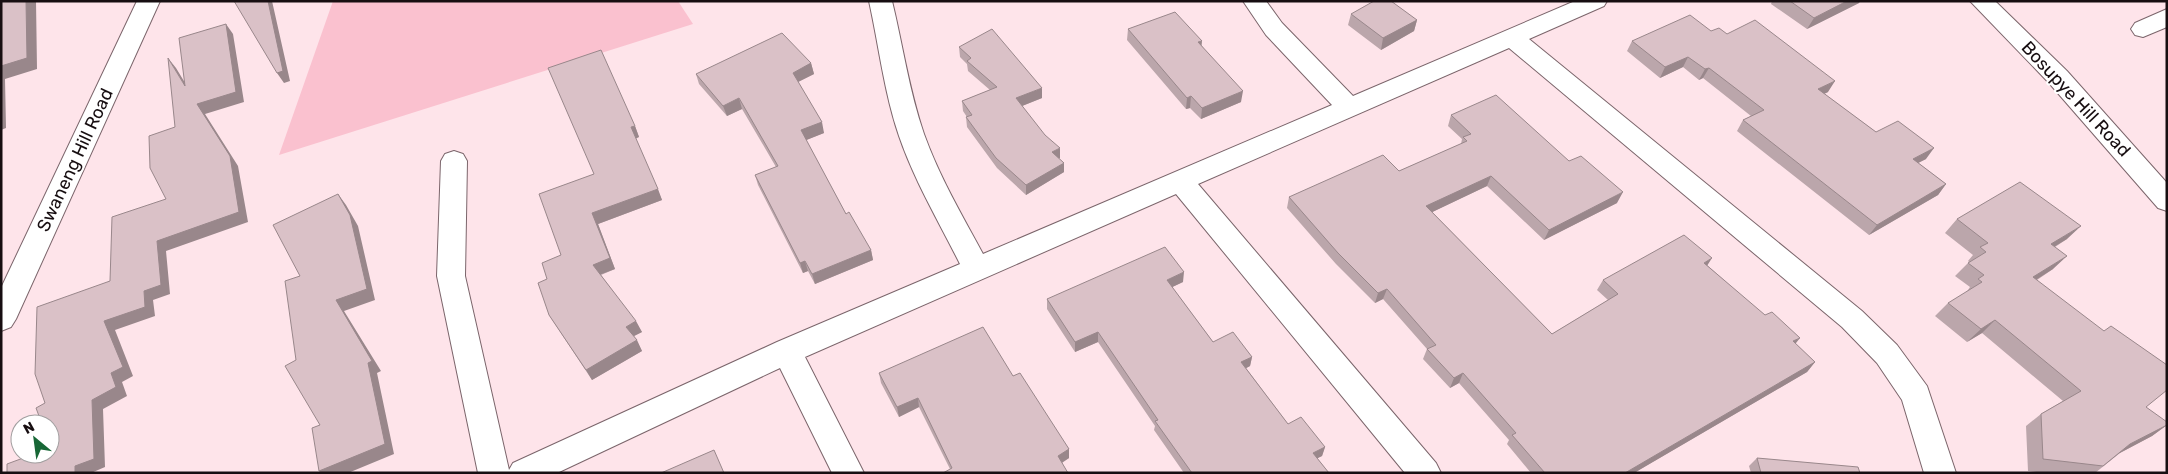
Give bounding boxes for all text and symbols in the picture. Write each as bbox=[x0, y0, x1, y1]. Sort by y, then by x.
street label: Bosupye Hill Road bbox=[2017, 37, 2135, 161]
street label: Swaneng Hill Road bbox=[32, 85, 118, 235]
north arrow bbox=[10, 414, 60, 464]
text: N bbox=[20, 418, 37, 438]

